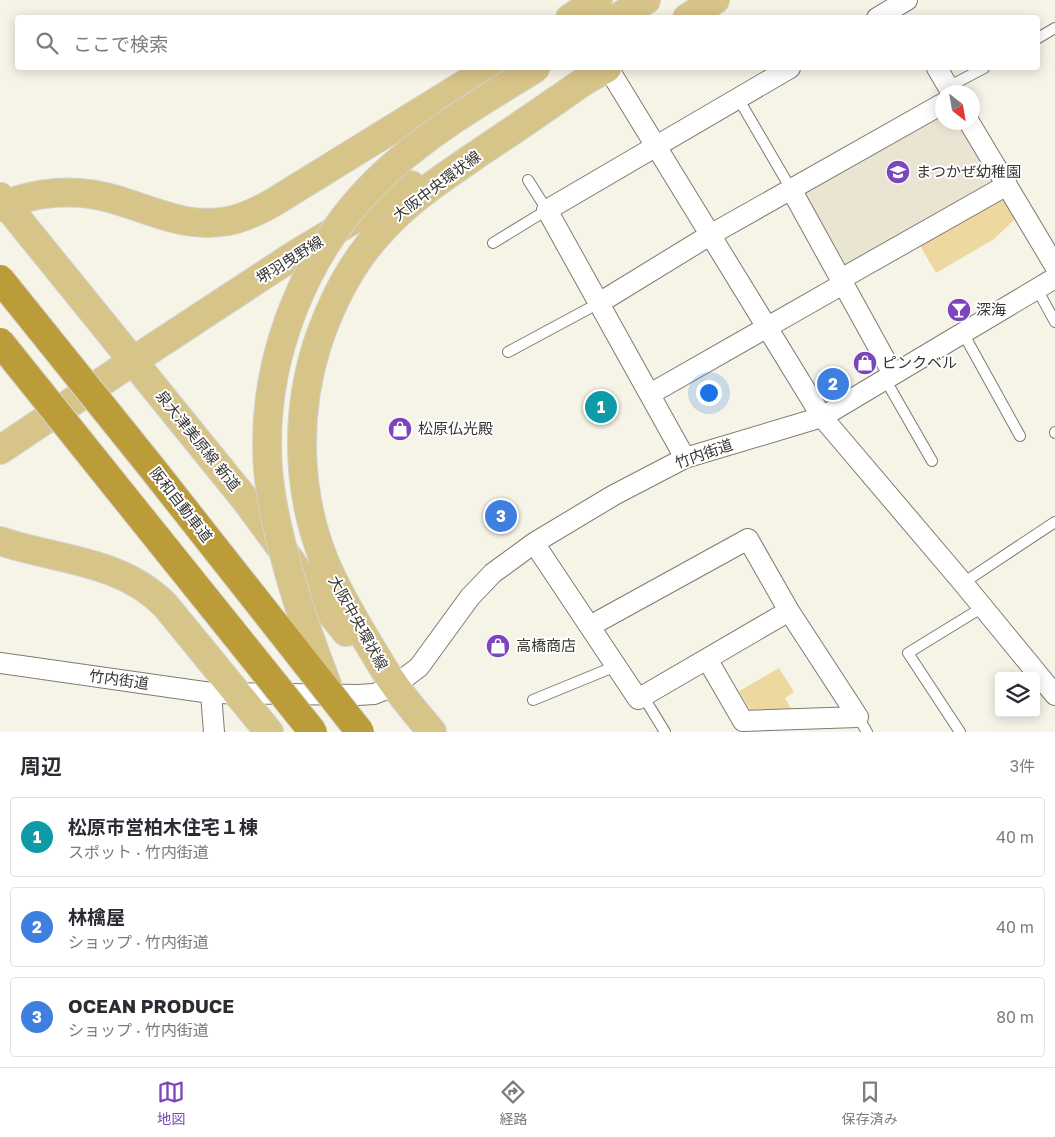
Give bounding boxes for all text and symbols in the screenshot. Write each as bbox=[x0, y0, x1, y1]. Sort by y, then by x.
search box bbox=[15, 15, 1040, 70]
icon: search bbox=[33, 29, 61, 57]
text: ここで検索 bbox=[73, 32, 168, 55]
north arrow bbox=[935, 85, 980, 130]
street label: 大阪中央環状線 bbox=[389, 146, 484, 224]
school or university icon: まつかぜ幼稚園 bbox=[885, 159, 911, 185]
place label: まつかぜ幼稚園 bbox=[916, 162, 1021, 180]
street label: 堺羽曳野線 bbox=[253, 232, 326, 287]
bar icon: 深海 bbox=[946, 297, 972, 323]
place label: 深海 bbox=[976, 300, 1006, 318]
shop icon: ピンクベル bbox=[852, 350, 878, 376]
place label: ピンクベル bbox=[882, 353, 957, 371]
pin: 2 bbox=[817, 365, 849, 403]
your location bbox=[696, 380, 722, 406]
street label: 泉大津美原線 新道 bbox=[153, 387, 245, 494]
pin: 1 bbox=[585, 388, 617, 426]
shop icon: 松原仏光殿 bbox=[387, 416, 413, 442]
place label: 松原仏光殿 bbox=[418, 419, 493, 437]
street label: 竹内街道 bbox=[672, 435, 735, 471]
street label: 阪和自動車道 bbox=[147, 463, 217, 545]
pin: 3 bbox=[485, 497, 517, 535]
street label: 大阪中央環状線 bbox=[326, 572, 392, 673]
shop icon: 高橋商店 bbox=[485, 633, 511, 659]
place label: 高橋商店 bbox=[516, 636, 576, 654]
street label: 竹内街道 bbox=[88, 666, 150, 692]
map controls bbox=[995, 672, 1040, 717]
button: layers bbox=[995, 672, 1040, 717]
text: 周辺 bbox=[20, 753, 62, 779]
text: 3件 bbox=[1010, 756, 1035, 776]
text: 松原市営柏木住宅１棟 bbox=[68, 815, 258, 838]
text: 1 bbox=[33, 827, 41, 847]
text: 40 m bbox=[996, 827, 1034, 847]
text: スポット · 竹内街道 bbox=[68, 842, 209, 862]
text: 林檎屋 bbox=[68, 905, 125, 928]
text: 2 bbox=[32, 917, 42, 937]
text: 40 m bbox=[996, 917, 1034, 937]
text: ショップ · 竹内街道 bbox=[68, 932, 209, 952]
text: OCEAN PRODUCE bbox=[68, 994, 234, 1017]
text: 3 bbox=[32, 1007, 42, 1027]
text: 80 m bbox=[996, 1007, 1034, 1027]
text: ショップ · 竹内街道 bbox=[68, 1020, 209, 1040]
tab: 地図 bbox=[157, 1078, 185, 1128]
tab: 経路 bbox=[499, 1078, 527, 1128]
tab: 保存済み bbox=[842, 1078, 898, 1128]

